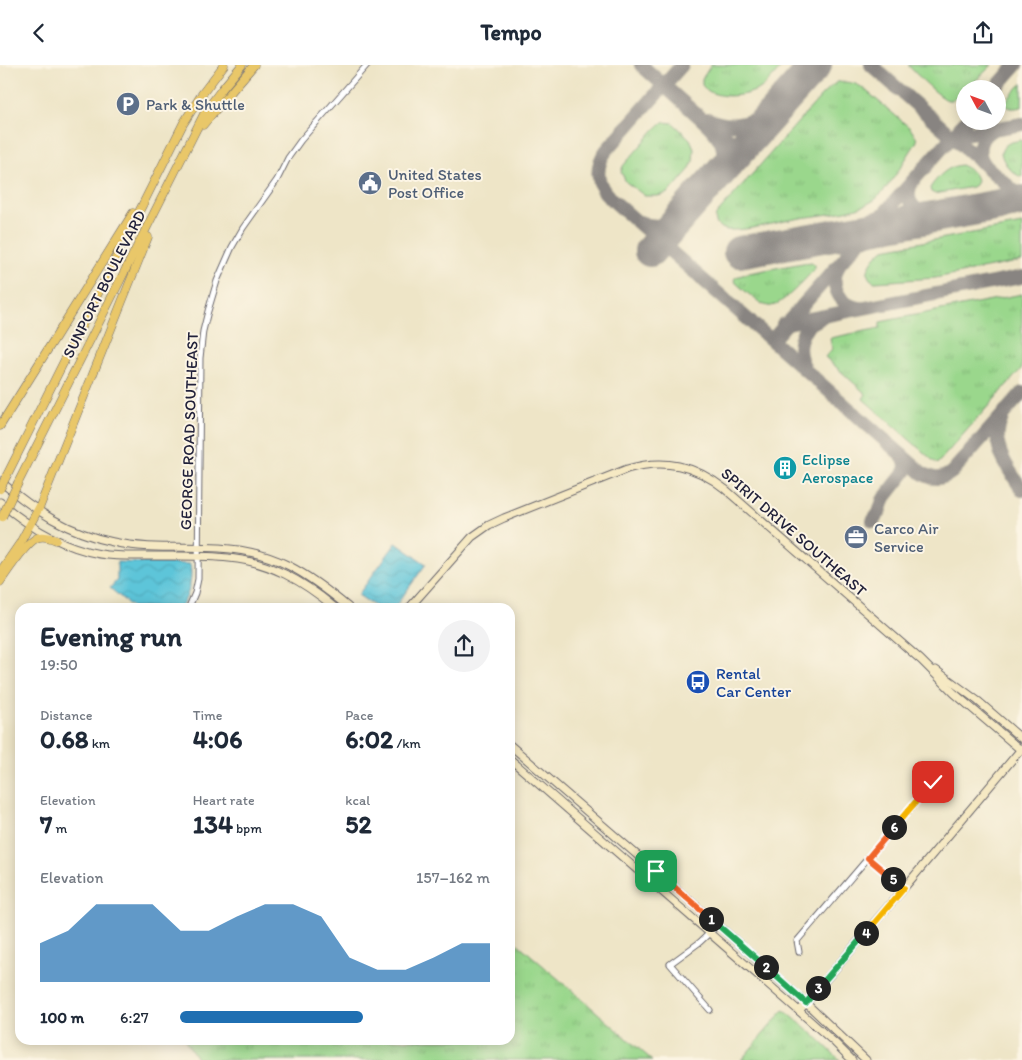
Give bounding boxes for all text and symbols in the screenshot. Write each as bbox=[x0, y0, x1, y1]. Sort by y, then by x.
icon: back bbox=[25, 19, 53, 47]
text: Tempo bbox=[480, 19, 542, 46]
icon: share bbox=[969, 19, 997, 47]
north arrow bbox=[956, 80, 1006, 130]
map controls bbox=[956, 80, 1006, 130]
parking icon: Park & Shuttle bbox=[115, 91, 141, 117]
place label: Park & Shuttle bbox=[146, 95, 245, 114]
place label: United States Post Office bbox=[388, 165, 482, 202]
public building icon: United States Post Office bbox=[357, 170, 383, 196]
street label: SUNPORT BOULEVARD bbox=[58, 207, 150, 361]
street label: GEORGE ROAD SOUTHEAST bbox=[176, 331, 202, 530]
place label: Eclipse Aerospace bbox=[802, 450, 873, 487]
building icon: Eclipse Aerospace bbox=[772, 455, 798, 481]
street label: SPIRIT DRIVE SOUTHEAST bbox=[717, 464, 871, 600]
place label: Carco Air Service bbox=[874, 519, 939, 556]
office icon: Carco Air Service bbox=[843, 524, 869, 550]
text: Evening run bbox=[40, 619, 182, 653]
button: share bbox=[438, 620, 490, 672]
text: 19:50 bbox=[40, 655, 78, 674]
place label: Rental Car Center bbox=[716, 664, 792, 701]
bus stop icon: Rental Car Center bbox=[685, 669, 711, 695]
text: Distance bbox=[40, 707, 92, 724]
text: Time bbox=[193, 707, 223, 724]
text: Pace bbox=[345, 707, 373, 724]
text: 0.68 bbox=[40, 724, 88, 754]
text: 4:06 bbox=[193, 724, 242, 754]
text: 6:02 bbox=[345, 724, 393, 754]
text: km bbox=[88, 735, 110, 752]
text: /km bbox=[393, 735, 421, 752]
pin bbox=[912, 761, 954, 803]
icon: check bbox=[919, 768, 947, 796]
text: Elevation bbox=[40, 792, 96, 809]
text: Heart rate bbox=[193, 792, 255, 809]
text: kcal bbox=[345, 792, 370, 809]
text: 7 bbox=[40, 809, 52, 839]
text: 134 bbox=[193, 809, 233, 839]
text: 52 bbox=[345, 809, 372, 839]
pin: 6 bbox=[882, 815, 906, 839]
text: 6 bbox=[891, 819, 898, 836]
text: m bbox=[52, 820, 67, 837]
text: bpm bbox=[233, 820, 262, 837]
pin bbox=[635, 850, 677, 892]
icon: arrive bbox=[642, 857, 670, 885]
pin: 5 bbox=[880, 867, 906, 891]
text: Elevation bbox=[40, 868, 104, 887]
text: 157–162 m bbox=[416, 868, 490, 887]
text: 5 bbox=[890, 871, 897, 888]
pin: 1 bbox=[698, 907, 724, 931]
text: 1 bbox=[708, 911, 715, 928]
pin: 4 bbox=[854, 921, 878, 945]
text: 4 bbox=[862, 925, 871, 942]
pin: 2 bbox=[754, 955, 778, 979]
text: 2 bbox=[763, 959, 770, 976]
pin: 3 bbox=[806, 975, 830, 1001]
text: 3 bbox=[815, 980, 822, 997]
text: 100 m bbox=[40, 1008, 84, 1027]
text: 6:27 bbox=[120, 1008, 149, 1027]

